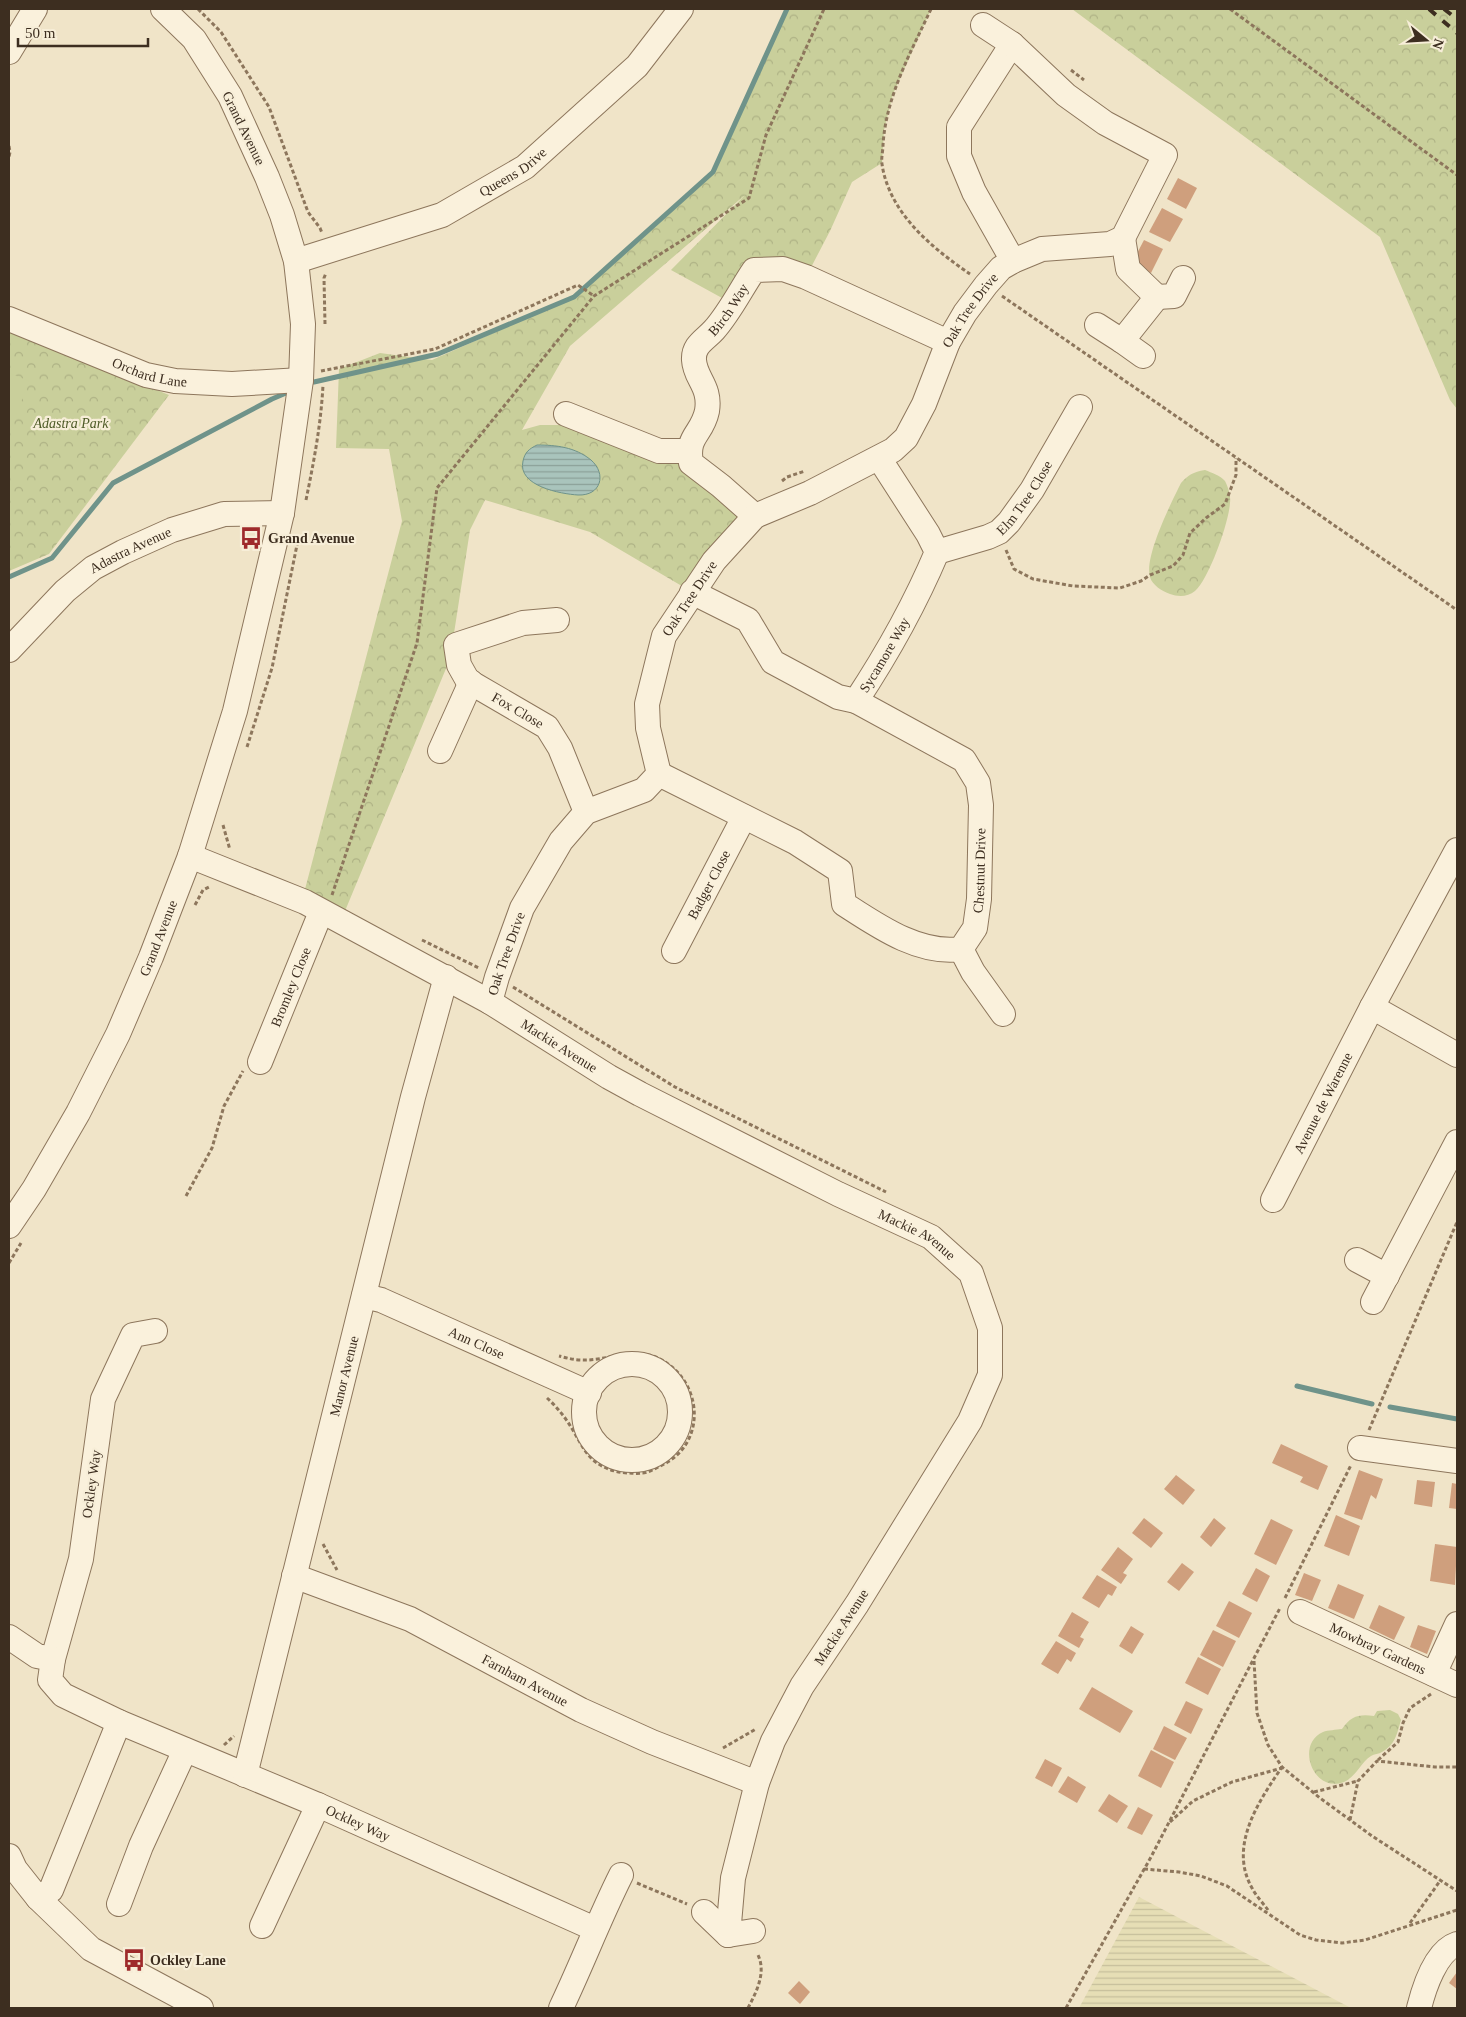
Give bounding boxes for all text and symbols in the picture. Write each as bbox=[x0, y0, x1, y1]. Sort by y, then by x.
scale bar bbox=[18, 15, 148, 47]
north arrow bbox=[1401, 15, 1451, 65]
text: 50 m bbox=[25, 25, 56, 41]
text: N bbox=[1429, 37, 1447, 51]
street label: Grand Avenue bbox=[219, 89, 268, 168]
street label: Queens Drive bbox=[477, 145, 549, 200]
street label: Oak Tree Drive bbox=[939, 270, 1001, 350]
street label: Birch Way bbox=[705, 281, 751, 339]
street label: Orchard Lane bbox=[110, 355, 187, 390]
park label: Adastra Park bbox=[32, 416, 109, 431]
street label: Elm Tree Close bbox=[993, 458, 1055, 538]
street label: Adastra Avenue bbox=[87, 524, 174, 576]
bus stop icon: Grand Avenue bbox=[238, 525, 264, 551]
place label: Grand Avenue bbox=[268, 531, 354, 546]
street label: Oak Tree Drive bbox=[659, 558, 720, 639]
street label: Sycamore Way bbox=[857, 615, 912, 695]
street label: Fox Close bbox=[489, 690, 546, 731]
street label: Chestnut Drive bbox=[970, 828, 989, 914]
street label: Badger Close bbox=[685, 848, 733, 922]
street label: Grand Avenue bbox=[137, 898, 180, 978]
street label: Oak Tree Drive bbox=[485, 910, 528, 997]
street label: Bromley Close bbox=[268, 945, 314, 1029]
street label: Mackie Avenue bbox=[518, 1016, 600, 1076]
street label: Avenue de Warenne bbox=[1291, 1050, 1355, 1156]
street label: Mackie Avenue bbox=[876, 1207, 958, 1263]
street label: Ann Close bbox=[446, 1324, 506, 1362]
street label: Manor Avenue bbox=[327, 1334, 362, 1418]
street label: Ockley Way bbox=[79, 1449, 104, 1519]
street label: Mackie Avenue bbox=[811, 1587, 871, 1668]
street label: Mowbray Gardens bbox=[1327, 1620, 1428, 1678]
street label: Farnham Avenue bbox=[479, 1652, 570, 1710]
street label: Ockley Way bbox=[323, 1802, 392, 1844]
bus stop icon: Ockley Lane bbox=[121, 1947, 147, 1973]
place label: Ockley Lane bbox=[150, 1953, 226, 1968]

